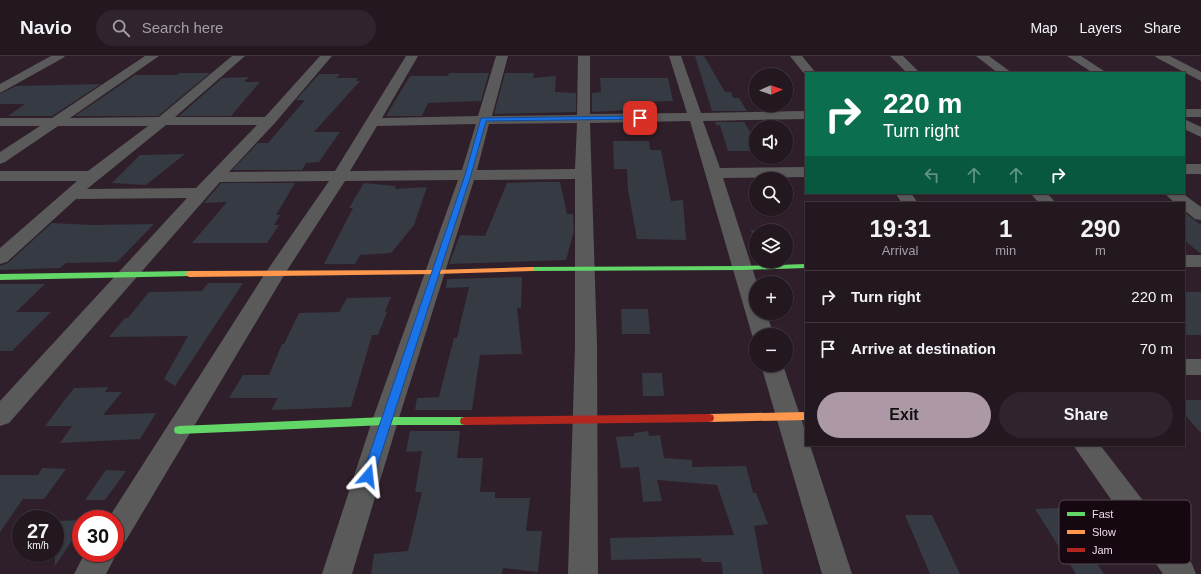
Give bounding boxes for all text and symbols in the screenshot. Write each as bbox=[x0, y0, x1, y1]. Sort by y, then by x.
search box bbox=[96, 10, 376, 46]
text: Navio bbox=[20, 17, 72, 38]
icon: search bbox=[110, 17, 132, 39]
text: Search here bbox=[142, 19, 223, 36]
text: Map bbox=[1030, 20, 1058, 36]
text: Layers bbox=[1080, 20, 1122, 36]
text: Share bbox=[1144, 20, 1181, 36]
north arrow bbox=[749, 68, 793, 112]
map controls bbox=[749, 68, 793, 372]
icon: right bbox=[817, 88, 869, 140]
text: 220 m bbox=[883, 88, 962, 119]
pin bbox=[623, 101, 657, 135]
icon: arrive bbox=[629, 107, 651, 129]
button: sound bbox=[749, 120, 793, 164]
text: Turn right bbox=[883, 121, 959, 141]
icon: left bbox=[921, 164, 943, 186]
icon: ahead bbox=[963, 164, 985, 186]
icon: ahead bbox=[1005, 164, 1027, 186]
icon: right bbox=[1047, 164, 1069, 186]
button: search bbox=[749, 172, 793, 216]
text: 19:31 bbox=[869, 215, 931, 242]
text: 1 bbox=[999, 215, 1012, 242]
text: 290 bbox=[1081, 215, 1121, 242]
button: layers bbox=[749, 224, 793, 268]
text: Arrival bbox=[882, 243, 919, 258]
text: min bbox=[995, 243, 1016, 258]
text: m bbox=[1095, 243, 1106, 258]
button: + bbox=[749, 276, 793, 320]
icon: right bbox=[817, 286, 839, 308]
text: Turn right bbox=[851, 288, 921, 305]
text: 220 m bbox=[1131, 288, 1173, 305]
button: − bbox=[749, 328, 793, 372]
icon: arrive bbox=[817, 338, 839, 360]
text: Arrive at destination bbox=[851, 340, 996, 357]
text: 70 m bbox=[1140, 340, 1173, 357]
button: Exit bbox=[817, 392, 991, 438]
button: Share bbox=[999, 392, 1173, 438]
position arrow bbox=[347, 455, 389, 497]
legend bbox=[1059, 500, 1191, 564]
text: Fast bbox=[1092, 508, 1113, 520]
speed limit sign: 30 bbox=[72, 510, 124, 562]
text: 27 bbox=[27, 520, 49, 542]
text: Slow bbox=[1092, 526, 1116, 538]
text: km/h bbox=[27, 540, 49, 551]
text: Jam bbox=[1092, 544, 1113, 556]

